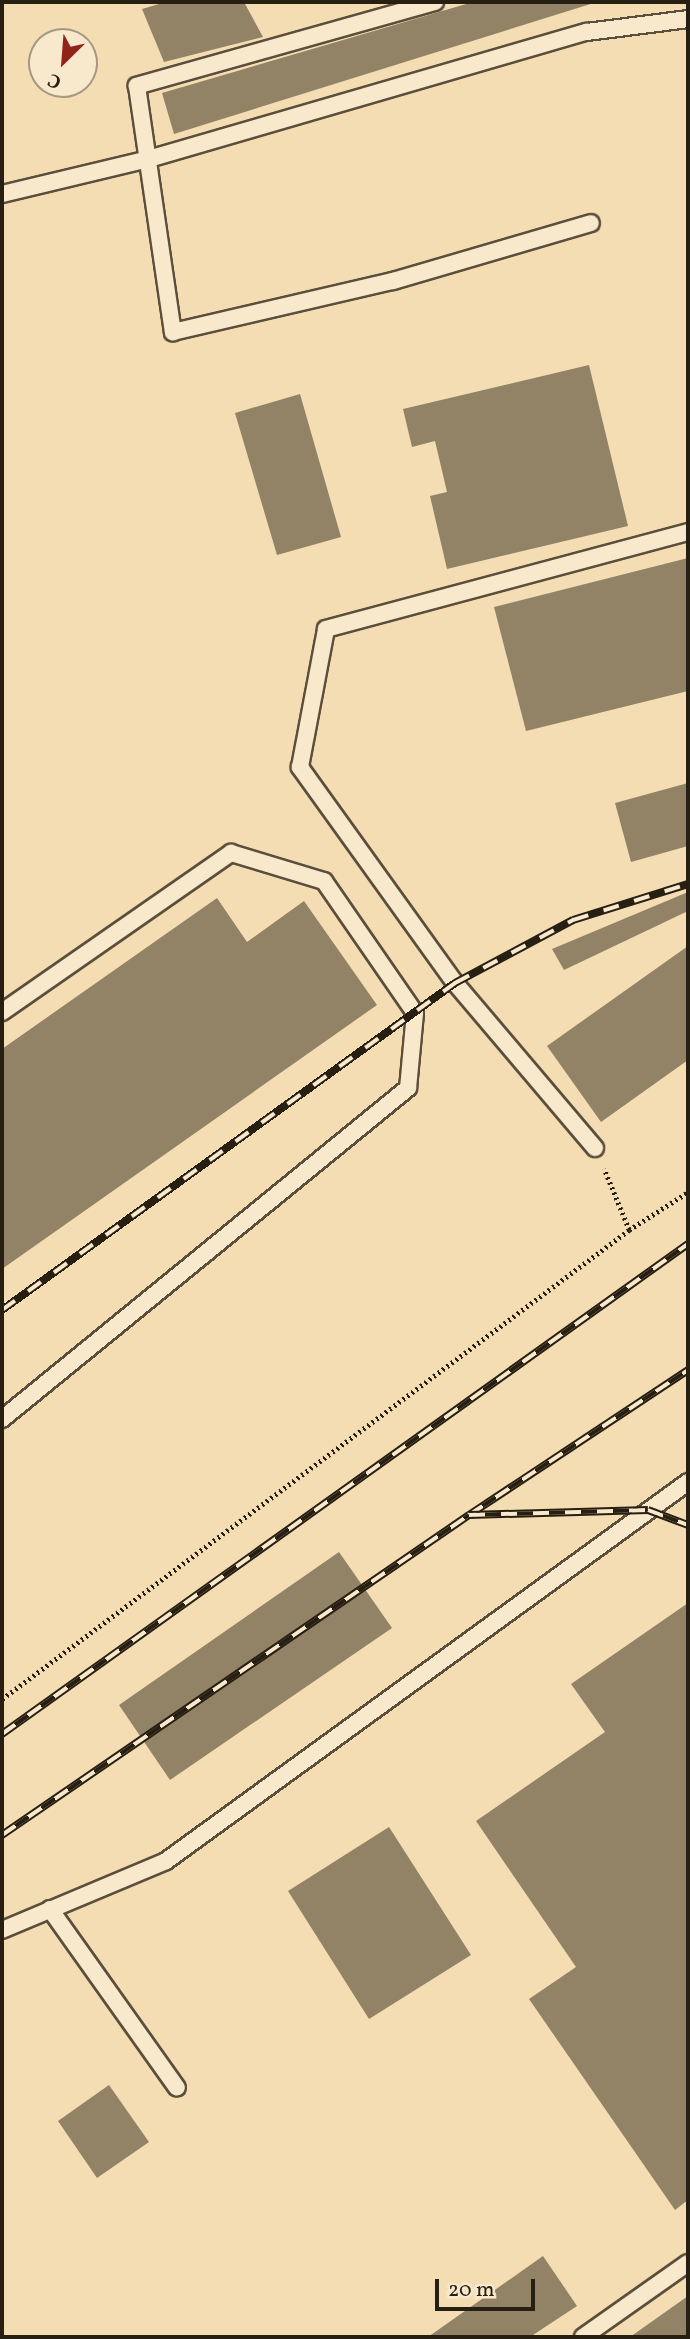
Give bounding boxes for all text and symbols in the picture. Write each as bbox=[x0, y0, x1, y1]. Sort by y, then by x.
north arrow bbox=[28, 28, 98, 98]
text: С bbox=[44, 66, 66, 95]
scale bar bbox=[438, 2266, 538, 2310]
text: 20 m bbox=[448, 2276, 494, 2305]

